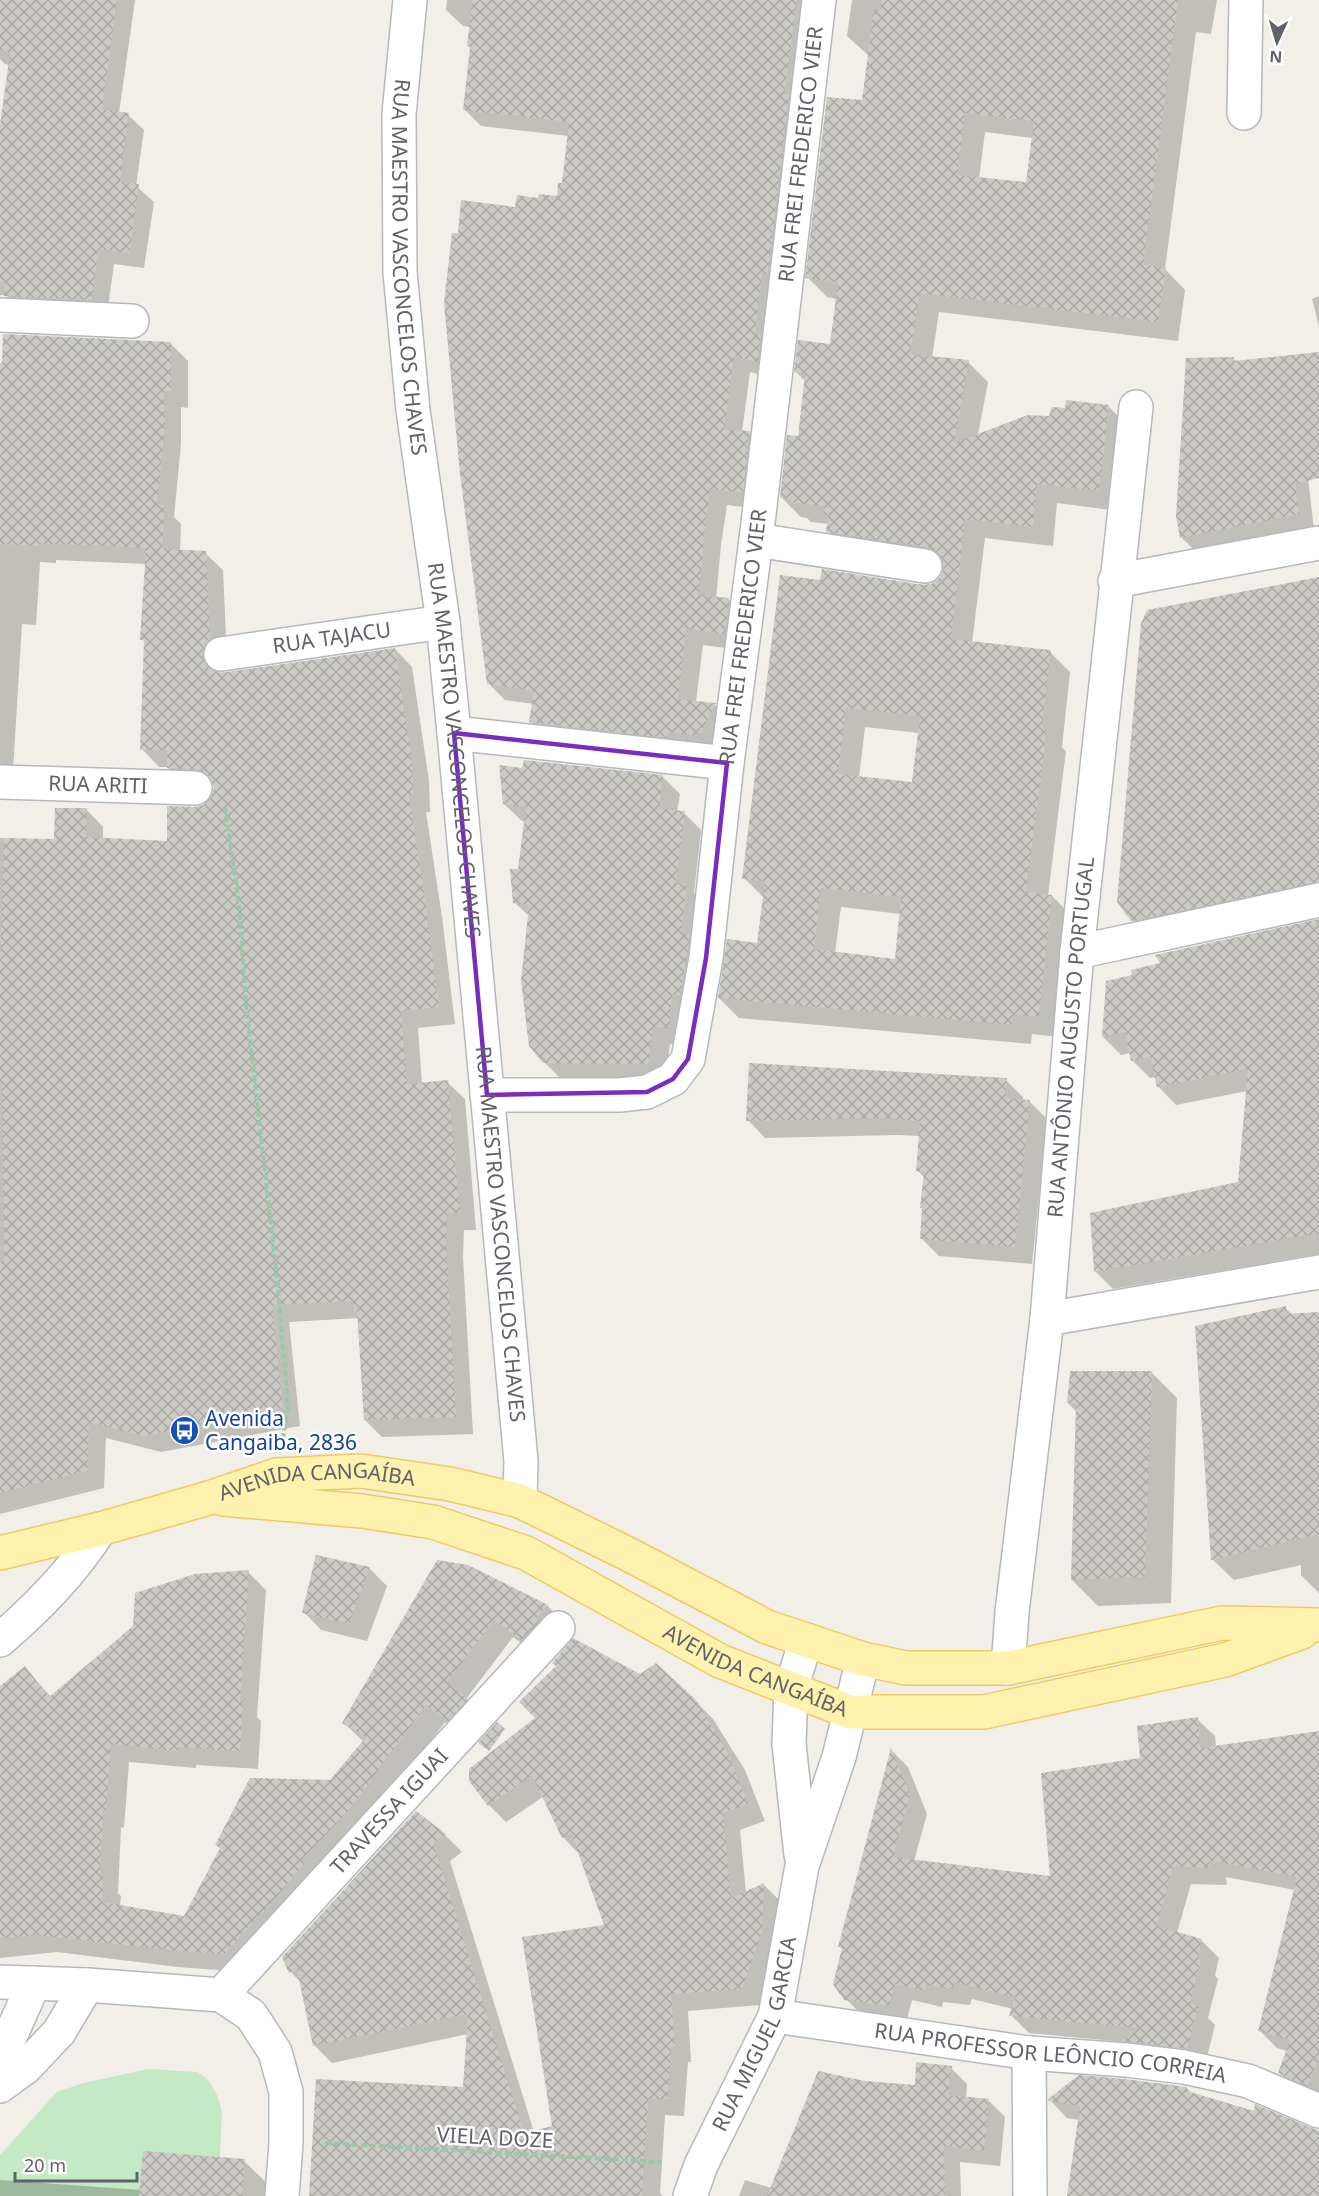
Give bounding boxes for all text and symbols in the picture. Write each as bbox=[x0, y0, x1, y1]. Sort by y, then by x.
north arrow bbox=[1247, 12, 1307, 72]
street label: RUA FREI FREDERICO VIER bbox=[771, 25, 829, 284]
text: N bbox=[1269, 46, 1283, 68]
street label: RUA MAESTRO VASCONCELOS CHAVES bbox=[385, 78, 434, 457]
street label: RUA FREI FREDERICO VIER bbox=[712, 508, 772, 766]
street label: RUA MAESTRO VASCONCELOS CHAVES bbox=[422, 560, 488, 939]
street label: RUA TAJACU bbox=[271, 615, 393, 659]
street label: RUA ARITI bbox=[48, 768, 148, 800]
street label: RUA ANTÔNIO AUGUSTO PORTUGAL bbox=[1040, 855, 1100, 1219]
street label: RUA MAESTRO VASCONCELOS CHAVES bbox=[470, 1045, 532, 1423]
place label: Avenida Cangaiba, 2836 bbox=[205, 1404, 357, 1456]
bus stop icon: Avenida Cangaiba, 2836 bbox=[168, 1415, 200, 1447]
street label: AVENIDA CANGAÍBA bbox=[215, 1456, 418, 1507]
street label: AVENIDA CANGAÍBA bbox=[659, 1617, 853, 1723]
street label: TRAVESSA IGUAI bbox=[324, 1742, 454, 1880]
street label: RUA MIGUEL GARCIA bbox=[705, 1933, 802, 2136]
street label: RUA PROFESSOR LEÔNCIO CORREIA bbox=[873, 2016, 1230, 2089]
street label: VIELA DOZE bbox=[436, 2120, 554, 2154]
scale bar bbox=[15, 2145, 136, 2183]
text: 20 m bbox=[24, 2153, 66, 2177]

